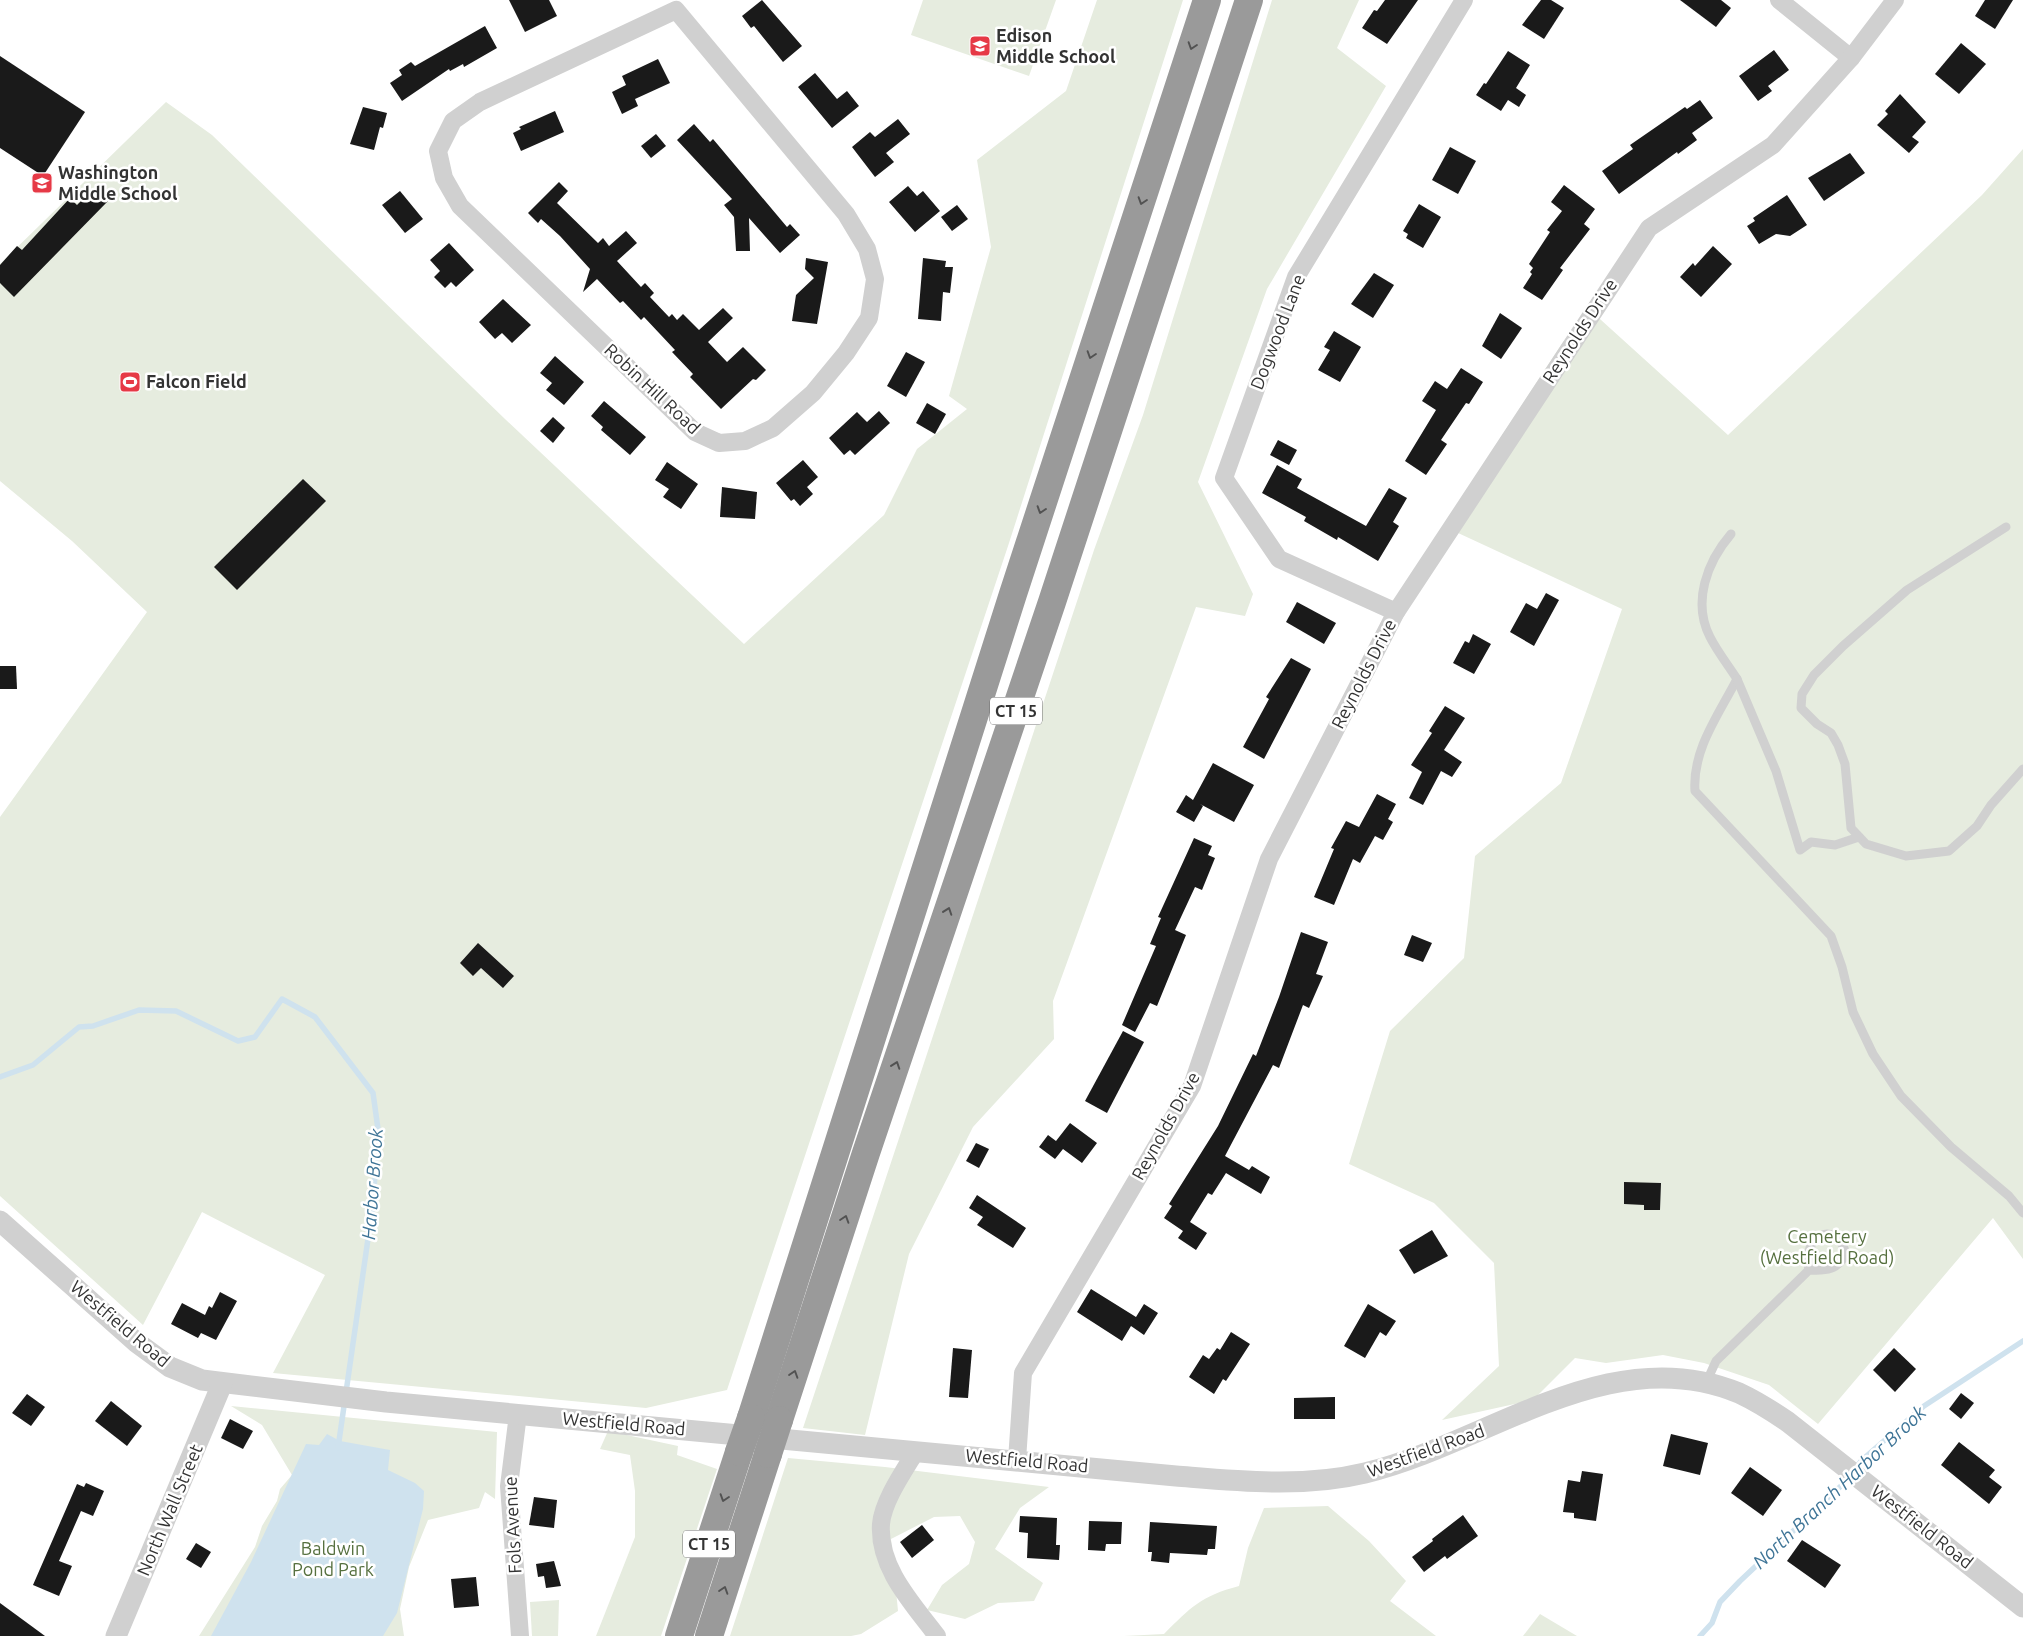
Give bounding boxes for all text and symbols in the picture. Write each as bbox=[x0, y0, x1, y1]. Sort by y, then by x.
place label: Edison Middle School bbox=[996, 25, 1116, 66]
school or university icon: Edison Middle School bbox=[968, 34, 992, 58]
one-way arrow bbox=[1188, 42, 1198, 50]
place label: Washington Middle School bbox=[58, 162, 178, 203]
school or university icon: Washington Middle School bbox=[30, 171, 54, 195]
one-way arrow bbox=[1137, 196, 1147, 204]
street label: Dogwood Lane bbox=[1246, 271, 1308, 392]
street label: Reynolds Drive bbox=[1538, 275, 1620, 386]
street label: Robin Hill Road bbox=[601, 339, 704, 438]
one-way arrow bbox=[1087, 351, 1097, 359]
sports icon: Falcon Field bbox=[118, 370, 142, 394]
place label: Falcon Field bbox=[146, 371, 247, 391]
one-way arrow bbox=[1036, 505, 1046, 513]
street label: Reynolds Drive bbox=[1327, 615, 1399, 732]
road number: CT 15 bbox=[990, 698, 1042, 724]
one-way arrow bbox=[942, 908, 952, 916]
one-way arrow bbox=[890, 1061, 900, 1070]
street label: Reynolds Drive bbox=[1127, 1068, 1203, 1183]
water label: Harbor Brook bbox=[357, 1127, 387, 1241]
one-way arrow bbox=[839, 1216, 849, 1224]
park label: Cemetery (Westfield Road) bbox=[1760, 1226, 1894, 1268]
street label: Westfield Road bbox=[67, 1276, 174, 1371]
one-way arrow bbox=[789, 1370, 799, 1379]
water label: North Branch Harbor Brook bbox=[1748, 1401, 1930, 1573]
street label: Westfield Road bbox=[562, 1408, 686, 1438]
street label: Westfield Road bbox=[1364, 1420, 1487, 1481]
street label: North Wall Street bbox=[132, 1441, 206, 1578]
street label: Westfield Road bbox=[965, 1445, 1089, 1475]
street label: Fols Avenue bbox=[499, 1476, 525, 1574]
street label: Westfield Road bbox=[1868, 1480, 1977, 1572]
one-way arrow bbox=[720, 1493, 730, 1502]
road number: CT 15 bbox=[683, 1530, 735, 1558]
park label: Baldwin Pond Park bbox=[292, 1538, 374, 1579]
one-way arrow bbox=[718, 1586, 728, 1594]

